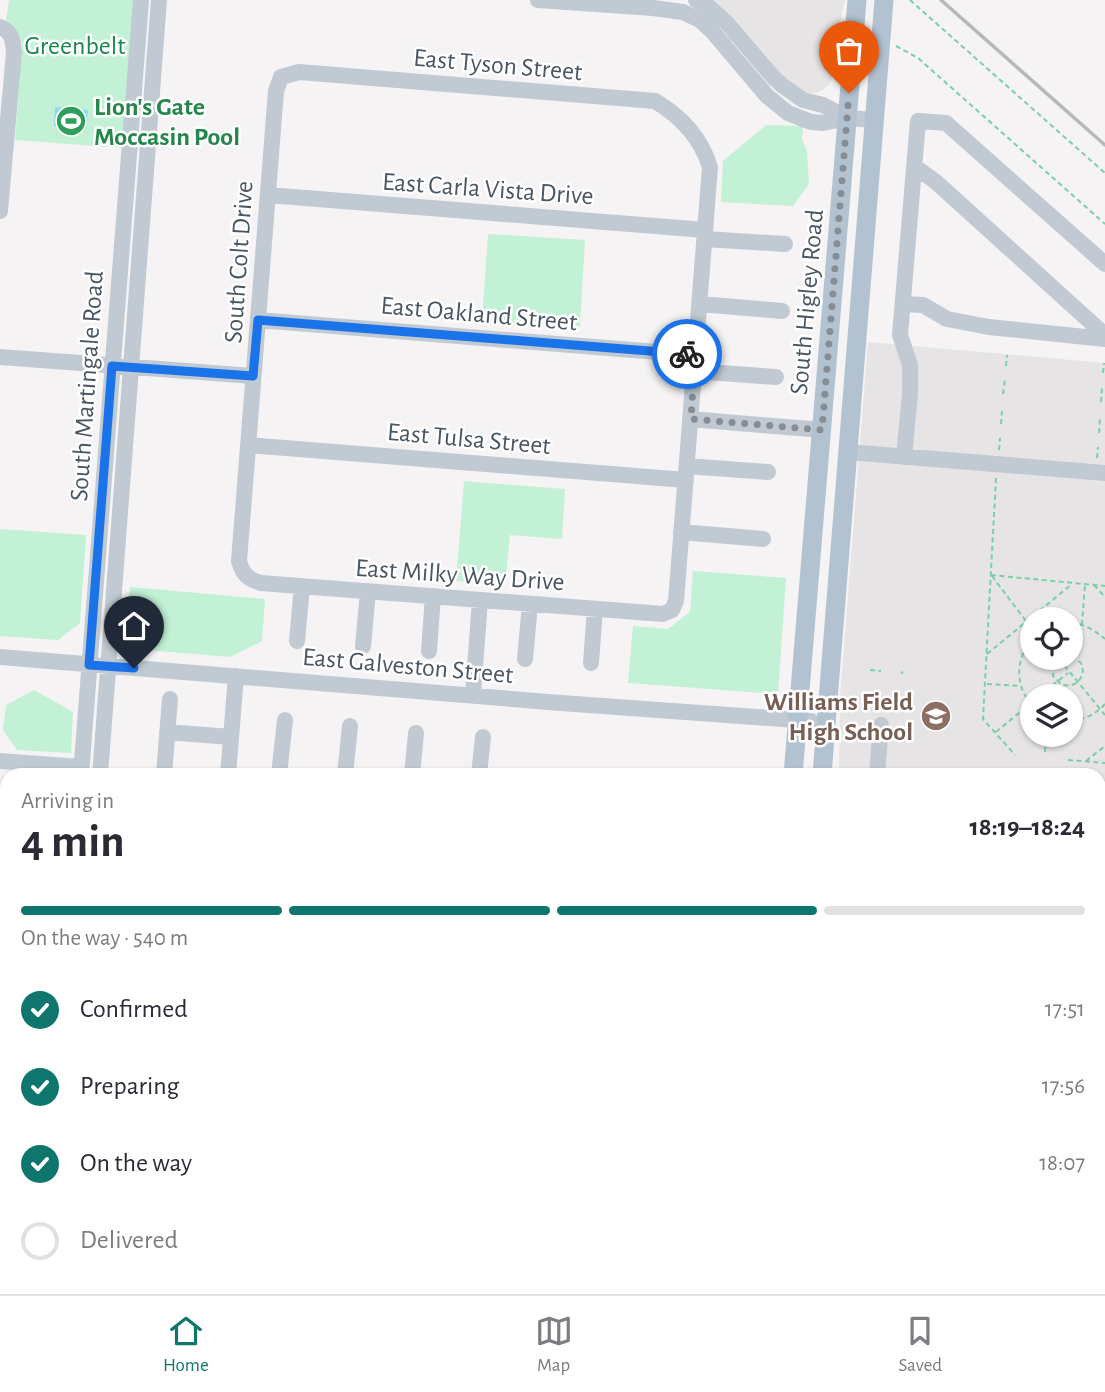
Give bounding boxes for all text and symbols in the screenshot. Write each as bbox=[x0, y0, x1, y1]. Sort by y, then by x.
pin bbox=[819, 21, 879, 93]
icon: bag bbox=[830, 32, 868, 70]
park label: Greenbelt bbox=[25, 33, 125, 59]
street label: East Tyson Street bbox=[412, 45, 583, 85]
place label: Lion's Gate Moccasin Pool bbox=[94, 94, 240, 150]
sports icon: Lion's Gate Moccasin Pool bbox=[54, 104, 88, 138]
street label: East Carla Vista Drive bbox=[381, 169, 595, 209]
street label: South Colt Drive bbox=[220, 180, 258, 344]
street label: South Higley Road bbox=[786, 208, 828, 396]
street label: South Martingale Road bbox=[66, 270, 108, 502]
street label: East Oakland Street bbox=[380, 292, 578, 336]
courier bbox=[652, 319, 722, 389]
icon: bike bbox=[668, 335, 706, 373]
street label: East Tulsa Street bbox=[386, 419, 552, 459]
street label: East Milky Way Drive bbox=[354, 555, 565, 595]
pin bbox=[104, 596, 164, 668]
icon: home bbox=[115, 607, 153, 645]
map controls bbox=[1020, 607, 1083, 747]
button: locate bbox=[1020, 607, 1083, 670]
street label: East Galveston Street bbox=[301, 644, 514, 688]
button: layers bbox=[1020, 684, 1083, 747]
place label: Williams Field High School bbox=[764, 689, 913, 745]
school or university icon: Williams Field High School bbox=[919, 699, 953, 733]
text: Arriving in bbox=[21, 790, 114, 813]
text: 18:19–18:24 bbox=[970, 814, 1085, 840]
text: 4 min bbox=[21, 819, 125, 865]
text: On the way · 540 m bbox=[21, 927, 188, 950]
icon: check bbox=[21, 991, 59, 1029]
text: Confirmed bbox=[80, 996, 188, 1022]
text: 17:51 bbox=[1045, 998, 1085, 1021]
icon: check bbox=[21, 1068, 59, 1106]
text: Preparing bbox=[80, 1073, 179, 1099]
text: 17:56 bbox=[1042, 1075, 1085, 1098]
icon: check bbox=[21, 1145, 59, 1183]
text: On the way bbox=[80, 1150, 192, 1176]
text: 18:07 bbox=[1039, 1152, 1085, 1175]
text: Delivered bbox=[80, 1227, 178, 1253]
tab: Home bbox=[163, 1312, 209, 1377]
tab: Map bbox=[535, 1312, 573, 1377]
tab: Saved bbox=[899, 1312, 942, 1377]

